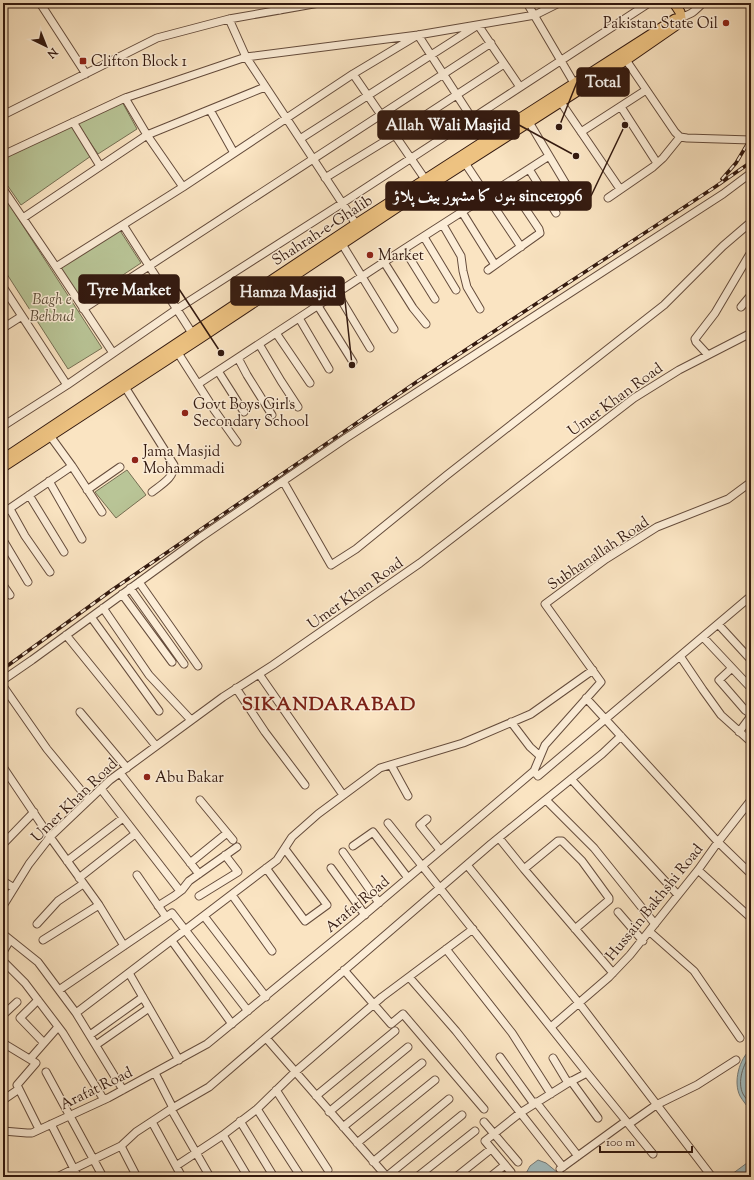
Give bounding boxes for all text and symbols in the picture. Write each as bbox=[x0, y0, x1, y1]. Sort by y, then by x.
place label: Pakistan State Oil bbox=[603, 14, 718, 35]
marker: Pakistan State Oil bbox=[721, 18, 731, 28]
north arrow bbox=[26, 26, 66, 66]
text: N bbox=[43, 43, 62, 62]
place label: Clifton Block 1 bbox=[91, 52, 187, 73]
marker: Clifton Block 1 bbox=[78, 56, 88, 66]
callout: Total bbox=[577, 68, 629, 96]
text: Total bbox=[585, 72, 621, 95]
callout: Allah Wali Masjid bbox=[378, 111, 519, 139]
text: Allah Wali Masjid bbox=[385, 115, 512, 138]
callout: بنوں کا مشہور بیف پلاؤ since1996 bbox=[386, 182, 591, 210]
text: بنوں کا مشہور بیف پلاؤ since1996 bbox=[392, 186, 583, 209]
street label: Shahrah-e-Ghalib bbox=[268, 191, 377, 272]
place label: Market bbox=[378, 246, 424, 267]
marker: Market bbox=[365, 250, 375, 260]
callout: Tyre Market bbox=[79, 275, 179, 303]
callout: Hamza Masjid bbox=[231, 277, 344, 305]
text: Tyre Market bbox=[87, 280, 171, 303]
text: Hamza Masjid bbox=[240, 282, 337, 305]
park label: Bagh e Behbud bbox=[30, 290, 75, 328]
street label: Umer Khan Road bbox=[564, 358, 668, 442]
place label: Govt Boys Girls Secondary School bbox=[193, 395, 309, 433]
marker: Govt Boys Girls Secondary School bbox=[180, 408, 190, 418]
place label: Jama Masjid Mohammadi bbox=[142, 442, 225, 480]
marker: Jama Masjid Mohammadi bbox=[130, 455, 140, 465]
street label: Subhanallah Road bbox=[544, 512, 654, 596]
street label: Umer Khan Road bbox=[304, 553, 408, 635]
district label: SIKANDARABAD bbox=[242, 692, 416, 719]
street label: Umer Khan Road bbox=[27, 754, 123, 848]
place label: Abu Bakar bbox=[155, 768, 224, 789]
marker: Abu Bakar bbox=[142, 772, 152, 782]
street label: Hussain Bakhshi Road bbox=[601, 840, 709, 966]
street label: Arafat Road bbox=[321, 872, 395, 938]
street label: Arafat Road bbox=[57, 1062, 137, 1116]
scale bar bbox=[600, 1128, 692, 1154]
text: 100 m bbox=[606, 1134, 635, 1152]

